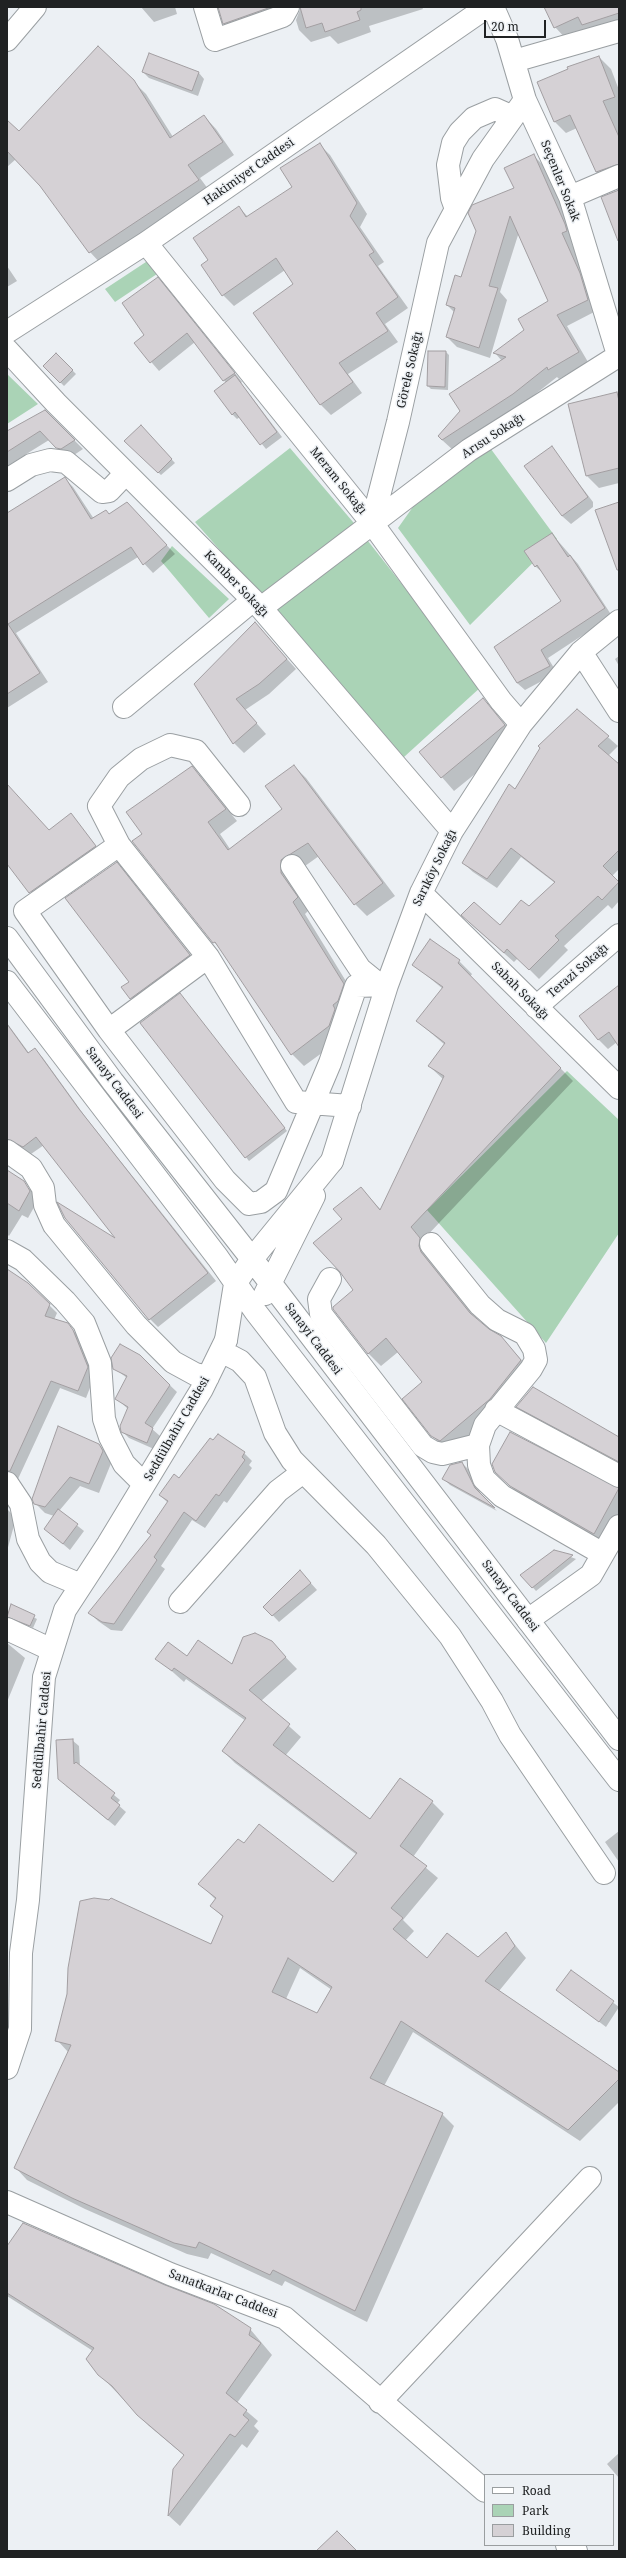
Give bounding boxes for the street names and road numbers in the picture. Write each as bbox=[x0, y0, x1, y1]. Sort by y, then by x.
street label: Hakimiyet Caddesi bbox=[201, 135, 297, 209]
street label: Seçenler Sokak bbox=[537, 138, 583, 224]
street label: Görele Sokağı bbox=[394, 330, 426, 410]
street label: Arısu Sokağı bbox=[459, 410, 527, 462]
street label: Meram Sokağı bbox=[307, 445, 369, 517]
street label: Kamber Sokağı bbox=[201, 548, 271, 620]
street label: Sarıköy Sokağı bbox=[410, 827, 460, 909]
street label: Terazi Sokağı bbox=[545, 941, 611, 1001]
street label: Sabah Sokağı bbox=[488, 959, 552, 1023]
street label: Sanayi Caddesi bbox=[82, 1044, 146, 1122]
street label: Sanayi Caddesi bbox=[281, 1300, 345, 1378]
street label: Seddülbahir Caddesi bbox=[141, 1374, 213, 1484]
street label: Sanayi Caddesi bbox=[478, 1557, 542, 1635]
street label: Seddülbahir Caddesi bbox=[30, 1671, 54, 1789]
street label: Sanatkarlar Caddesi bbox=[167, 2267, 279, 2321]

